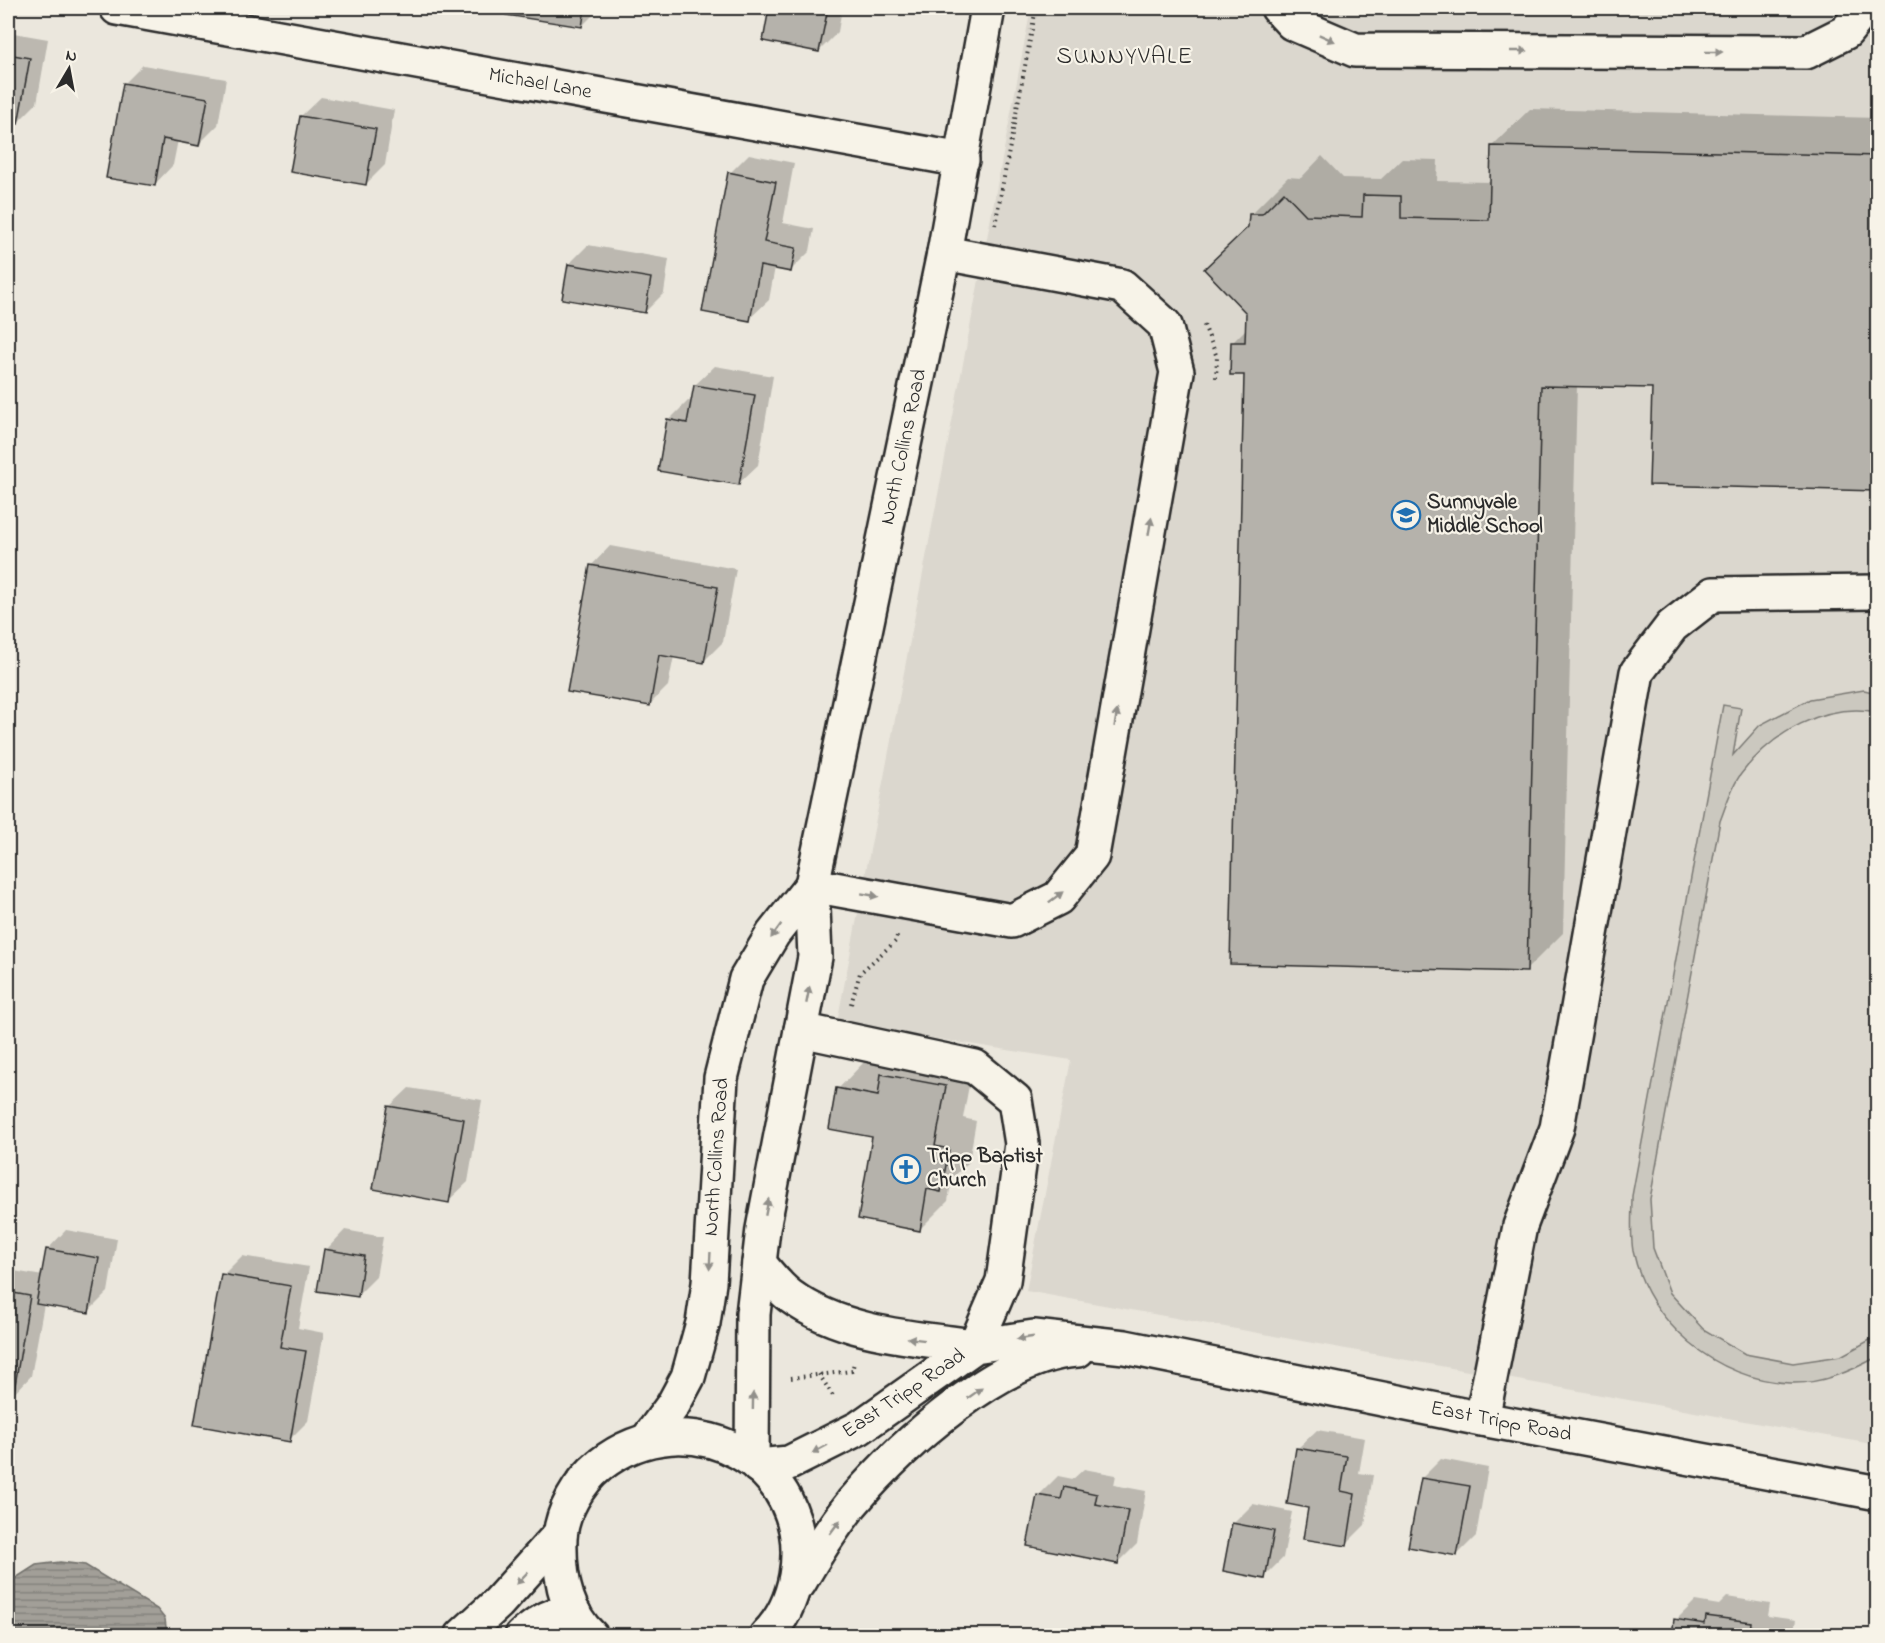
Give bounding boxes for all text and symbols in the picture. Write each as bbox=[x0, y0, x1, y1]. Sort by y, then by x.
one-way arrow bbox=[1318, 33, 1336, 43]
north arrow bbox=[39, 39, 99, 99]
district label: SUNNYVALE bbox=[1057, 40, 1193, 75]
text: N bbox=[64, 43, 79, 69]
one-way arrow bbox=[1510, 46, 1529, 56]
one-way arrow bbox=[1705, 47, 1724, 57]
street label: Michael Lane bbox=[486, 60, 595, 108]
street label: North Collins Road bbox=[873, 366, 935, 528]
place label: Sunnyvale Middle School bbox=[1427, 488, 1543, 542]
school or university icon: Sunnyvale Middle School bbox=[1390, 499, 1422, 531]
one-way arrow bbox=[1146, 516, 1155, 535]
one-way arrow bbox=[1112, 708, 1121, 727]
one-way arrow bbox=[1048, 890, 1064, 903]
one-way arrow bbox=[860, 891, 879, 900]
one-way arrow bbox=[770, 923, 782, 938]
one-way arrow bbox=[804, 985, 813, 1004]
street label: North Collins Road bbox=[697, 1077, 738, 1237]
place label: Tripp Baptist Church bbox=[927, 1142, 1044, 1196]
church icon: Tripp Baptist Church bbox=[890, 1153, 922, 1185]
one-way arrow bbox=[763, 1198, 772, 1217]
one-way arrow bbox=[706, 1252, 715, 1271]
one-way arrow bbox=[907, 1334, 926, 1343]
one-way arrow bbox=[1015, 1334, 1034, 1343]
street label: East Tripp Road bbox=[836, 1341, 972, 1446]
one-way arrow bbox=[967, 1387, 983, 1399]
one-way arrow bbox=[748, 1392, 758, 1411]
street label: East Tripp Road bbox=[1428, 1394, 1574, 1450]
one-way arrow bbox=[811, 1444, 828, 1454]
one-way arrow bbox=[828, 1519, 840, 1534]
one-way arrow bbox=[516, 1570, 529, 1585]

